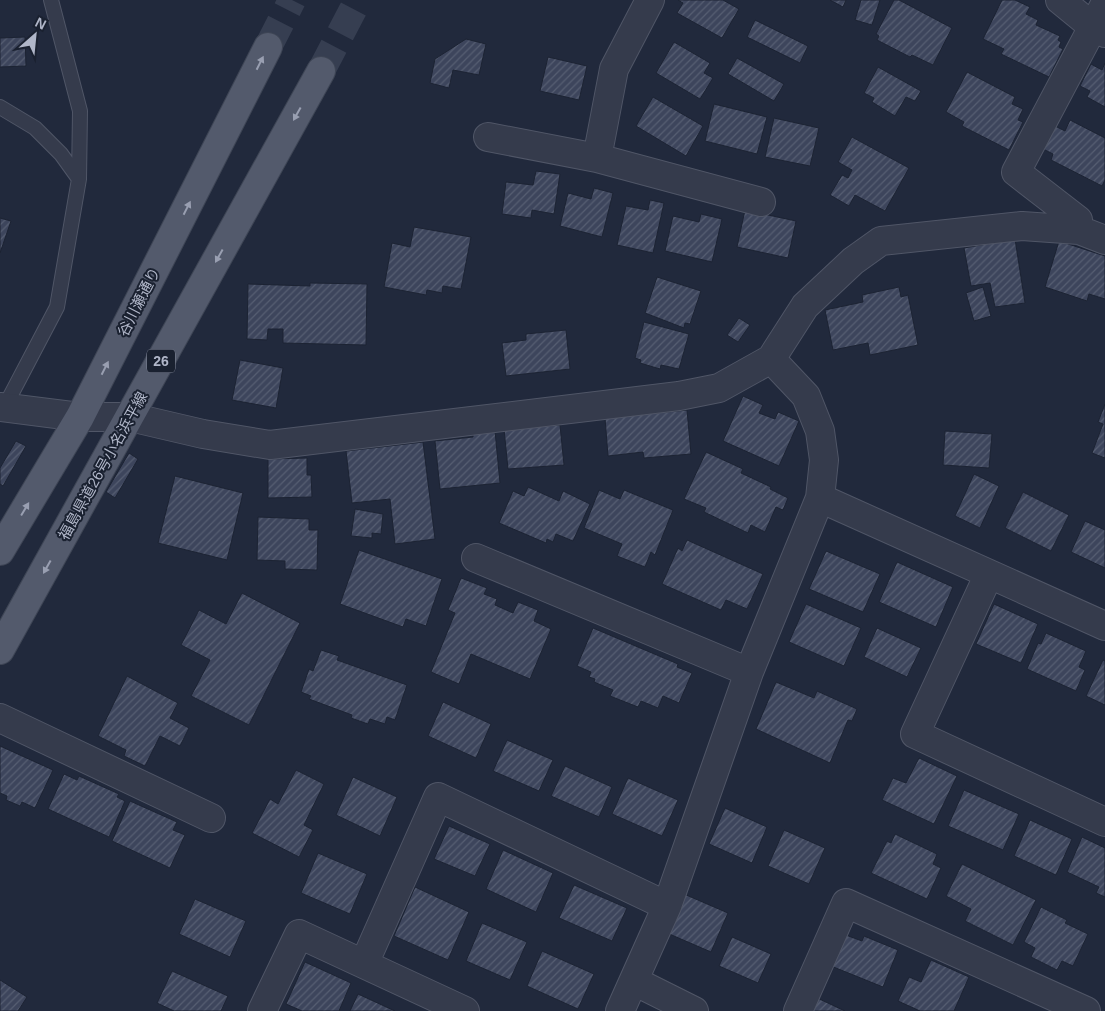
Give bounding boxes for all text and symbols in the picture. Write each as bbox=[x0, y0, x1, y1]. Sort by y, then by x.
north arrow bbox=[10, 10, 60, 60]
text: N bbox=[33, 14, 49, 33]
one-way arrow bbox=[256, 56, 264, 70]
one-way arrow bbox=[293, 107, 302, 121]
one-way arrow bbox=[183, 200, 191, 215]
one-way arrow bbox=[215, 249, 223, 264]
street label: 谷川瀬通り bbox=[114, 264, 163, 339]
road number: 26 bbox=[147, 350, 175, 372]
one-way arrow bbox=[101, 361, 109, 375]
street label: 福島県道26号小名浜平線 bbox=[55, 389, 150, 543]
one-way arrow bbox=[20, 503, 29, 516]
one-way arrow bbox=[42, 560, 51, 573]

